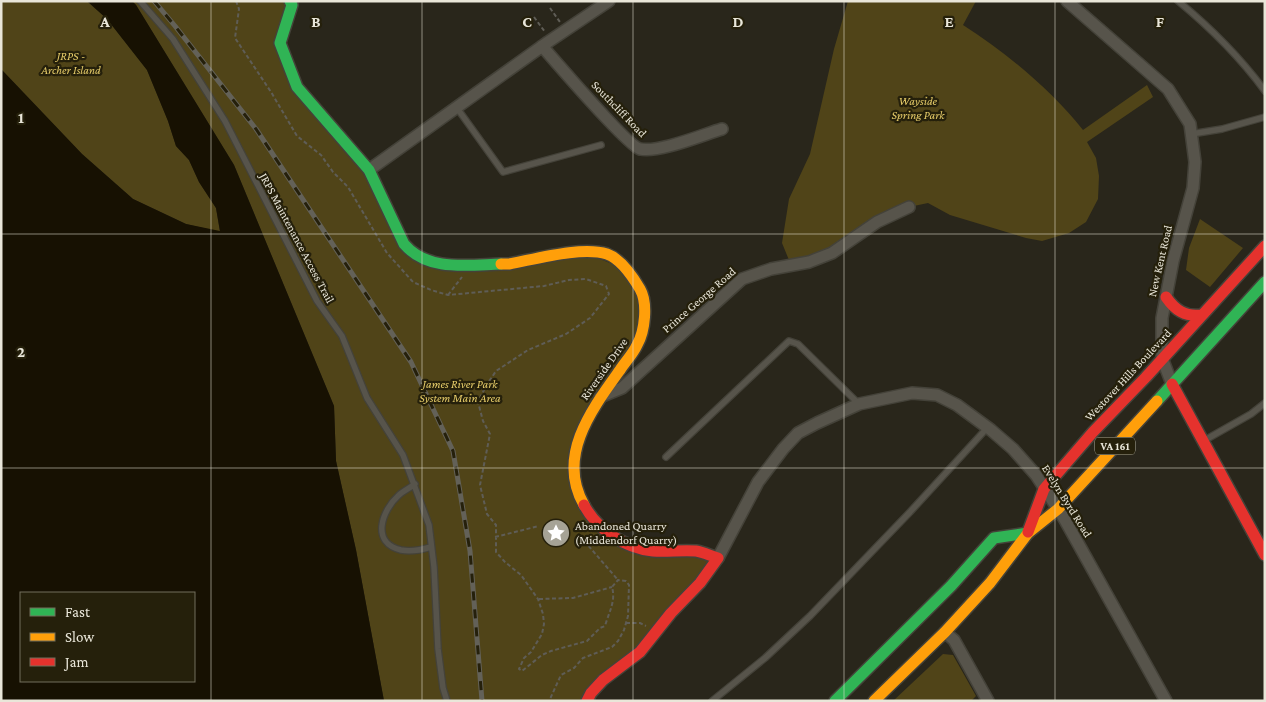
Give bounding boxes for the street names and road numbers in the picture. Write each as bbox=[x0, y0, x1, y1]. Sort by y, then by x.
street label: Southcliff Road bbox=[589, 78, 650, 141]
street label: JRPS Maintenance Access Trail bbox=[256, 170, 337, 305]
street label: New Kent Road bbox=[1145, 223, 1175, 298]
street label: Prince George Road bbox=[659, 264, 739, 336]
street label: Westover Hills Boulevard bbox=[1082, 326, 1175, 424]
street label: Riverside Drive bbox=[577, 335, 631, 403]
road number: VA 161 bbox=[1095, 438, 1135, 454]
street label: Evelyn Byrd Road bbox=[1039, 462, 1095, 541]

